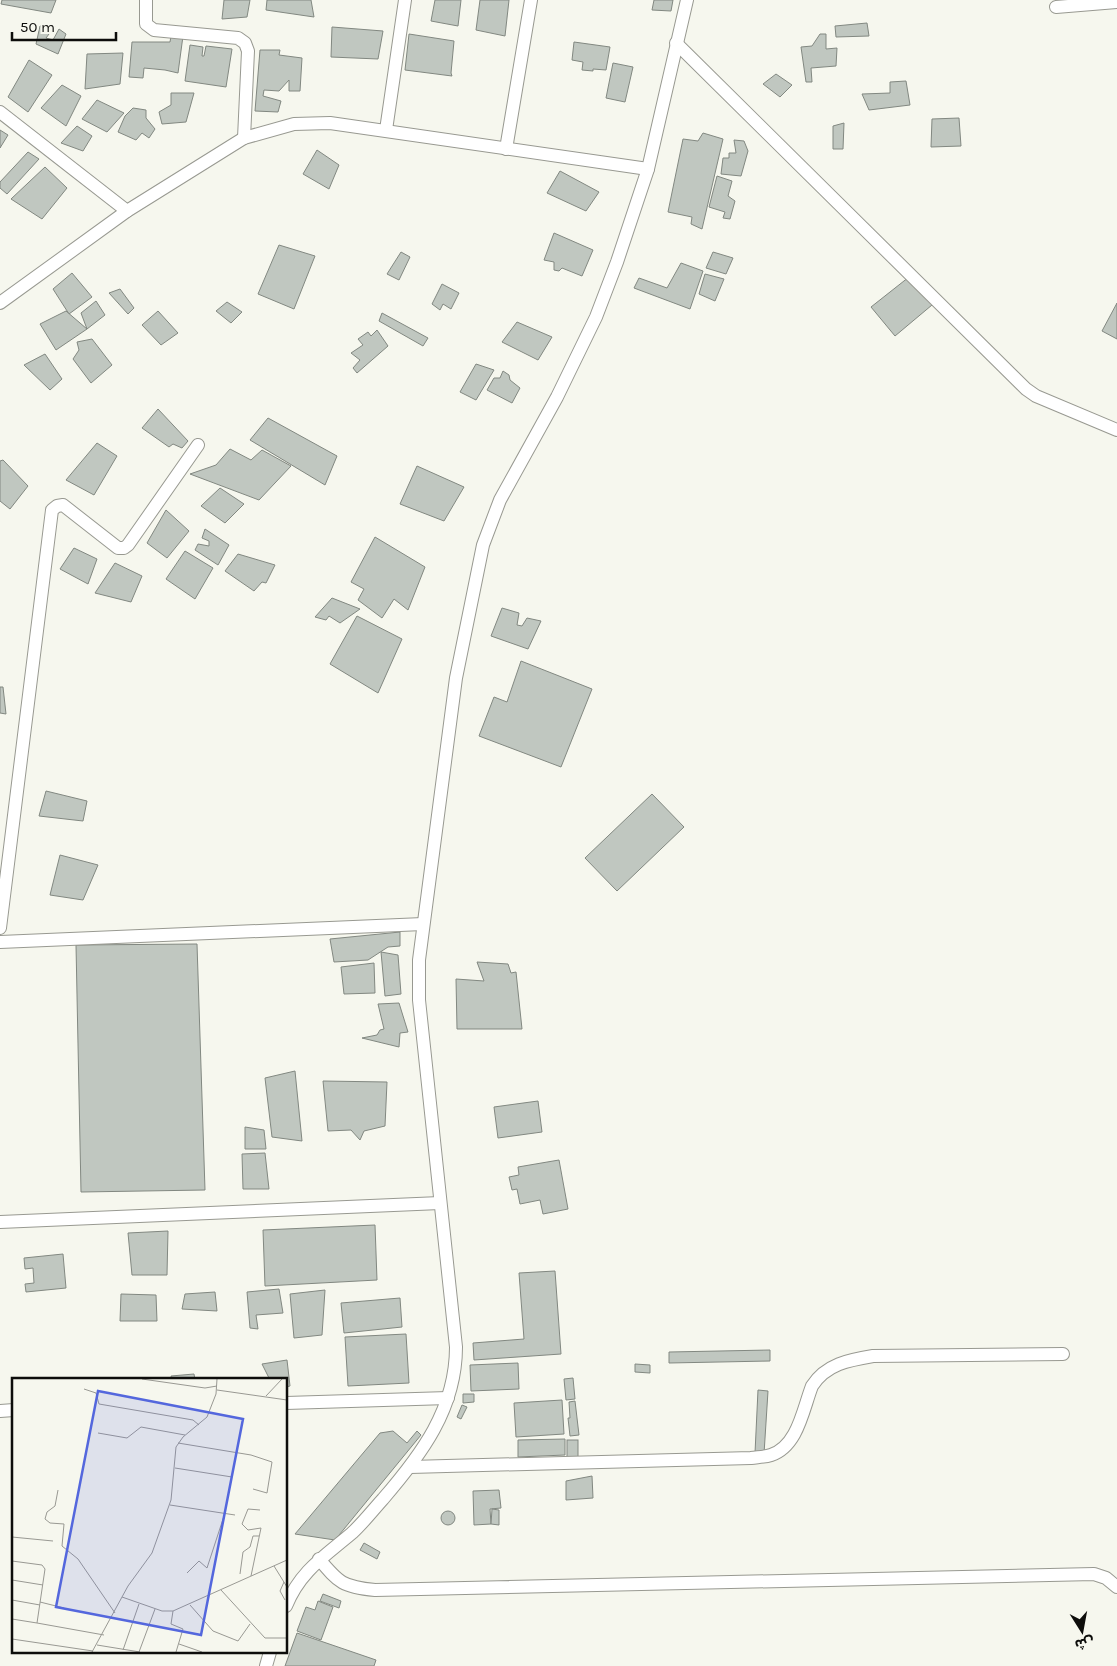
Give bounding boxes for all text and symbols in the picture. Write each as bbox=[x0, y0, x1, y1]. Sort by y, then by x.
scale bar bbox=[12, 10, 116, 42]
text: 50 m bbox=[20, 18, 55, 36]
inset map bbox=[12, 1378, 288, 1654]
north arrow bbox=[1057, 1606, 1107, 1656]
text: ش bbox=[1073, 1633, 1095, 1653]

